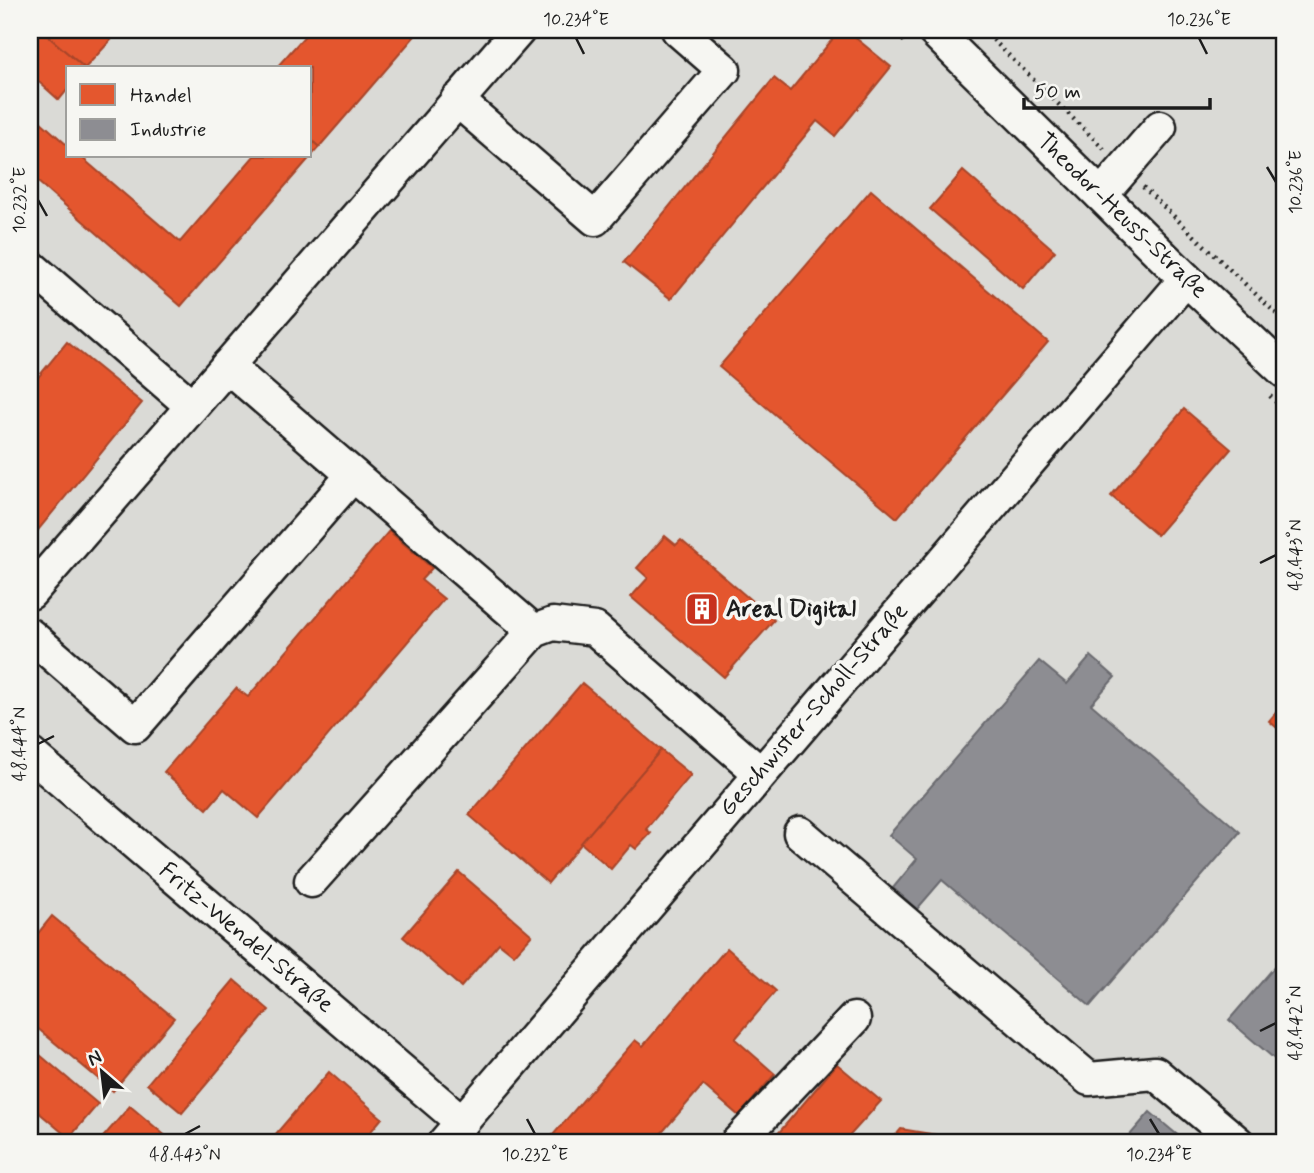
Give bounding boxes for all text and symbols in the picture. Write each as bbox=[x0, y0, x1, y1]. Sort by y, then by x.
text: 10.234°E bbox=[543, 8, 609, 32]
text: 10.236°E bbox=[1167, 8, 1231, 32]
legend bbox=[66, 66, 312, 158]
scale bar bbox=[1024, 66, 1209, 110]
text: 50 m bbox=[1034, 78, 1081, 106]
text: Handel bbox=[130, 82, 192, 110]
text: Industrie bbox=[130, 116, 206, 144]
street label: Theodor-Heuss-Straße bbox=[1030, 126, 1214, 306]
text: 10.236°E bbox=[1284, 150, 1308, 214]
text: 10.232°E bbox=[8, 167, 32, 233]
text: 48.443°N bbox=[1284, 519, 1308, 591]
building icon: Areal Digital bbox=[683, 590, 721, 628]
place label: Areal Digital bbox=[726, 594, 856, 626]
street label: Geschwister-Scholl-Straße bbox=[713, 596, 916, 823]
text: 48.444°N bbox=[8, 707, 32, 781]
street label: Fritz-Wendel-Straße bbox=[152, 856, 340, 1020]
text: 48.442°N bbox=[1284, 986, 1308, 1060]
north arrow bbox=[66, 1036, 136, 1106]
text: N bbox=[83, 1044, 106, 1072]
text: 48.443°N bbox=[149, 1143, 221, 1167]
text: 10.232°E bbox=[502, 1143, 568, 1167]
text: 10.234°E bbox=[1126, 1143, 1192, 1167]

